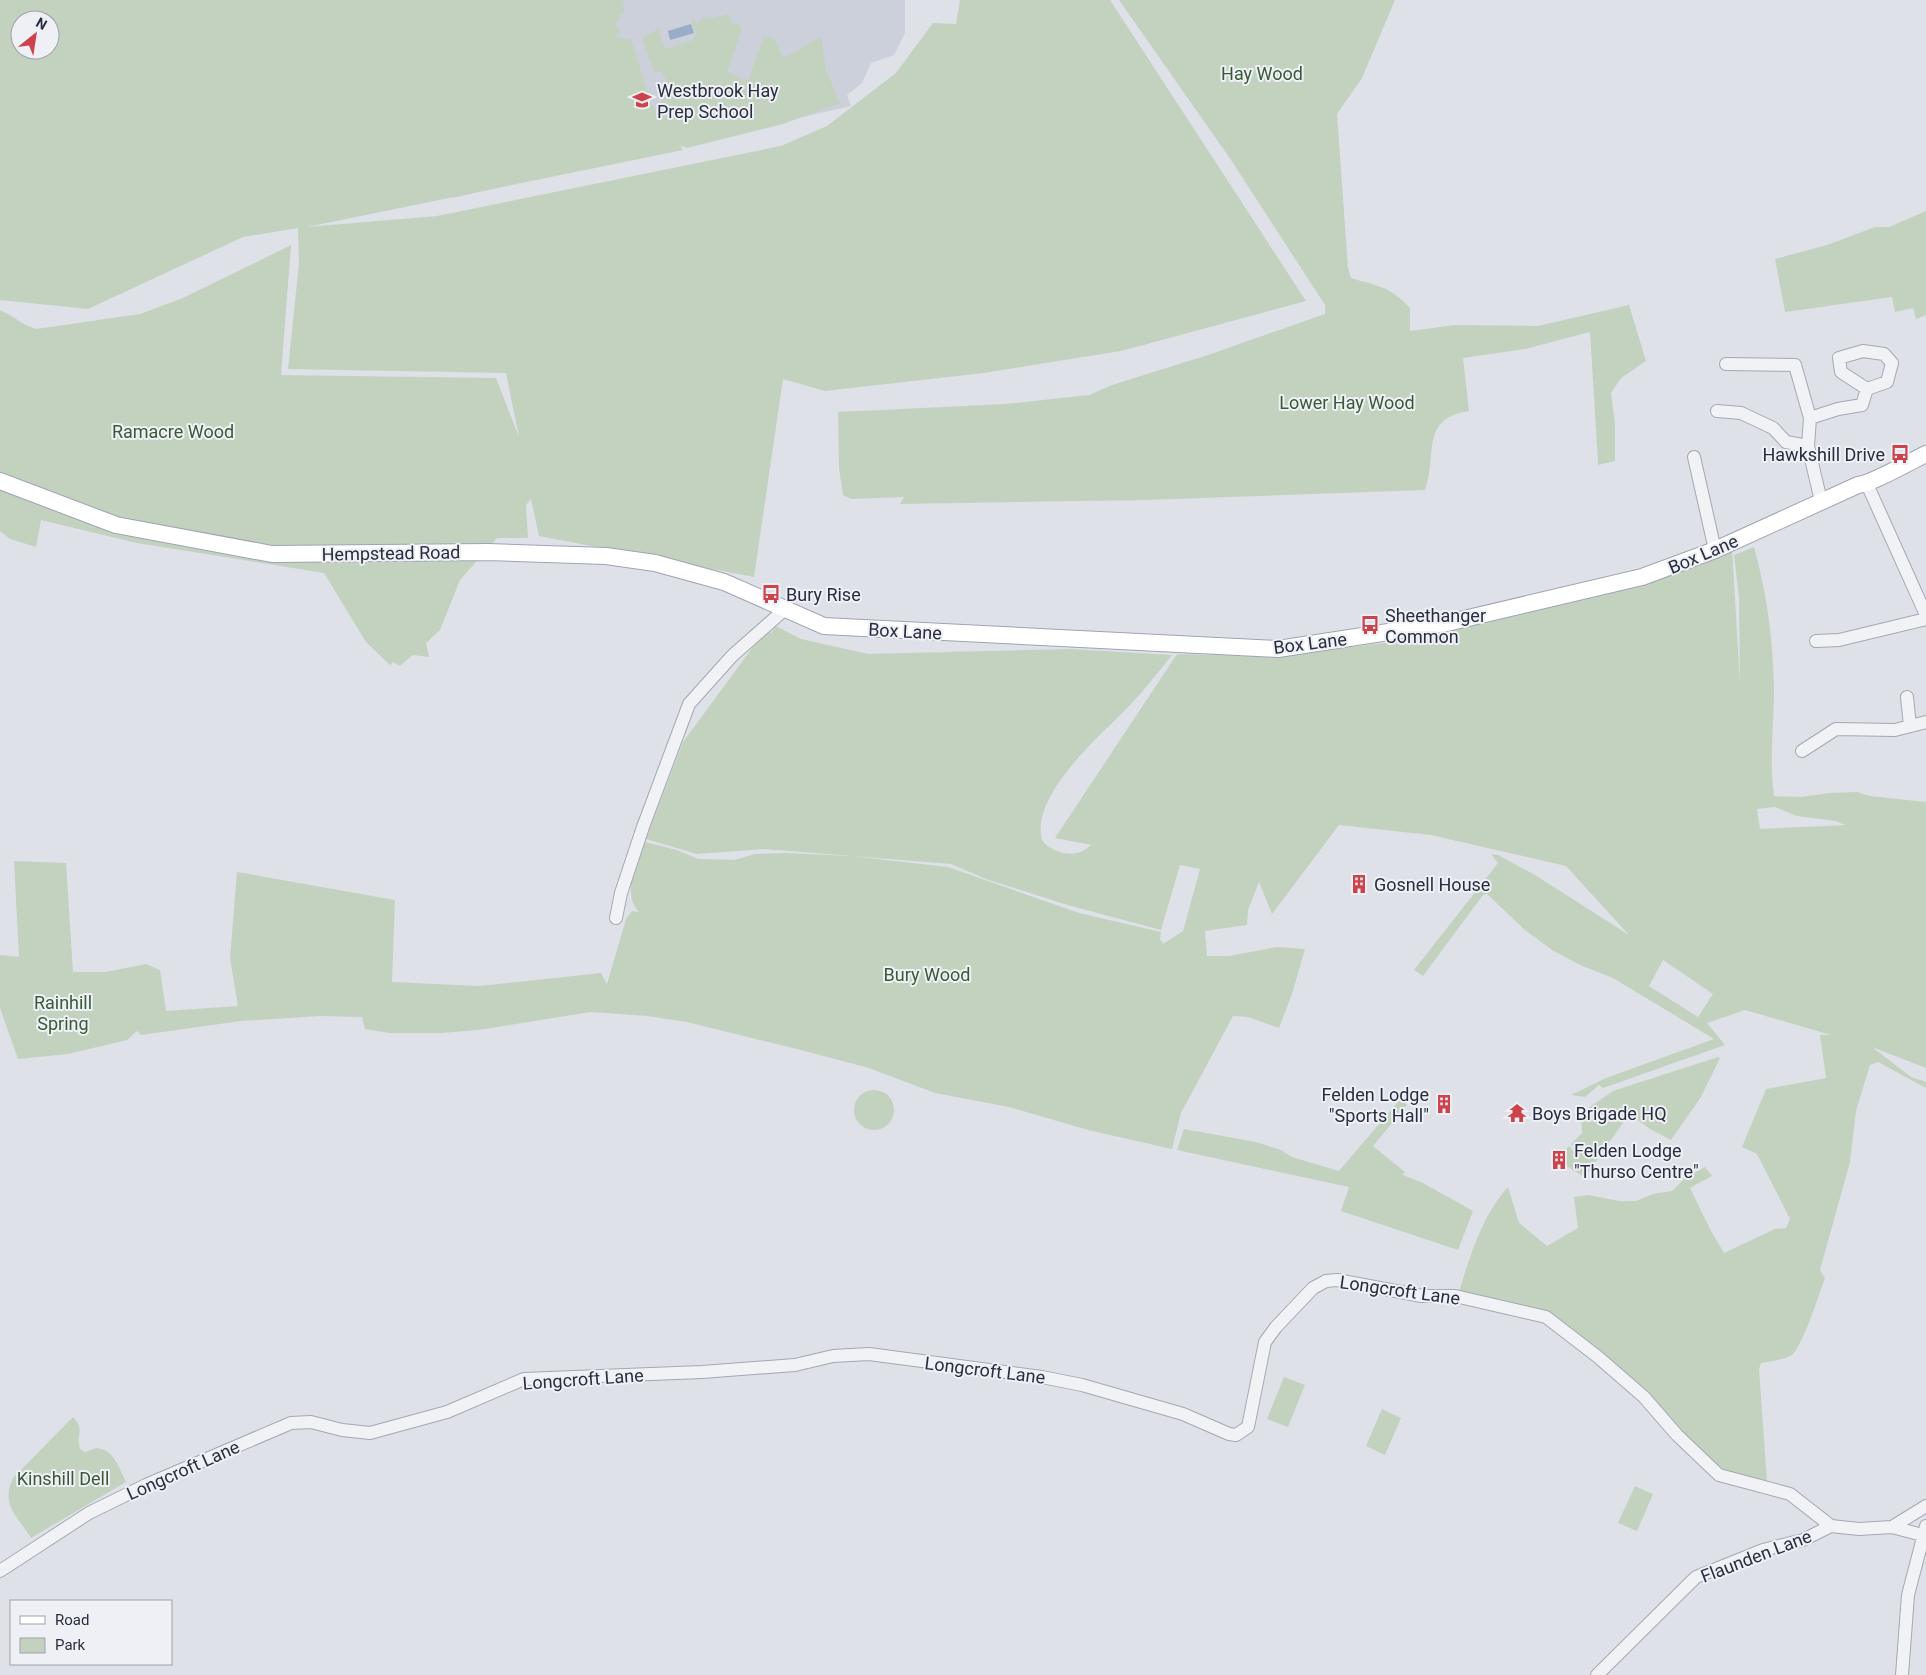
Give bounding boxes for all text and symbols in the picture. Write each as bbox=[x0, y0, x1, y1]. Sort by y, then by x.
north arrow bbox=[10, 10, 60, 60]
text: N bbox=[33, 14, 50, 33]
park label: Hay Wood bbox=[1221, 63, 1303, 84]
place label: Westbrook Hay Prep School bbox=[657, 80, 779, 122]
school or university icon: Westbrook Hay Prep School bbox=[631, 89, 653, 111]
park label: Lower Hay Wood bbox=[1279, 392, 1415, 413]
park label: Ramacre Wood bbox=[112, 421, 234, 442]
bus stop icon: Hawkshill Drive bbox=[1889, 443, 1911, 465]
place label: Hawkshill Drive bbox=[1762, 444, 1885, 465]
street label: Box Lane bbox=[1665, 530, 1741, 578]
street label: Hempstead Road bbox=[321, 541, 461, 565]
bus stop icon: Bury Rise bbox=[760, 583, 782, 605]
place label: Bury Rise bbox=[786, 584, 861, 605]
place label: Sheethanger Common bbox=[1385, 605, 1486, 647]
bus stop icon: Sheethanger Common bbox=[1359, 614, 1381, 636]
street label: Box Lane bbox=[868, 619, 942, 643]
street label: Box Lane bbox=[1272, 628, 1348, 658]
building icon: Gosnell House bbox=[1348, 873, 1370, 895]
place label: Gosnell House bbox=[1374, 874, 1490, 895]
park label: Bury Wood bbox=[884, 964, 970, 985]
park label: Rainhill Spring bbox=[34, 992, 92, 1034]
place label: Felden Lodge "Sports Hall" bbox=[1321, 1084, 1429, 1126]
building icon: Felden Lodge "Sports Hall" bbox=[1433, 1093, 1455, 1115]
temple icon: Boys Brigade HQ bbox=[1506, 1102, 1528, 1124]
place label: Boys Brigade HQ bbox=[1532, 1103, 1667, 1124]
place label: Felden Lodge "Thurso Centre" bbox=[1574, 1140, 1699, 1182]
building icon: Felden Lodge "Thurso Centre" bbox=[1548, 1149, 1570, 1171]
street label: Longcroft Lane bbox=[1339, 1271, 1461, 1309]
street label: Longcroft Lane bbox=[924, 1352, 1046, 1388]
street label: Longcroft Lane bbox=[522, 1364, 644, 1394]
street label: Longcroft Lane bbox=[123, 1436, 243, 1504]
park label: Kinshill Dell bbox=[17, 1468, 109, 1489]
street label: Flaunden Lane bbox=[1698, 1525, 1814, 1587]
legend bbox=[10, 1600, 172, 1665]
text: Road bbox=[55, 1611, 89, 1629]
text: Park bbox=[55, 1636, 86, 1654]

